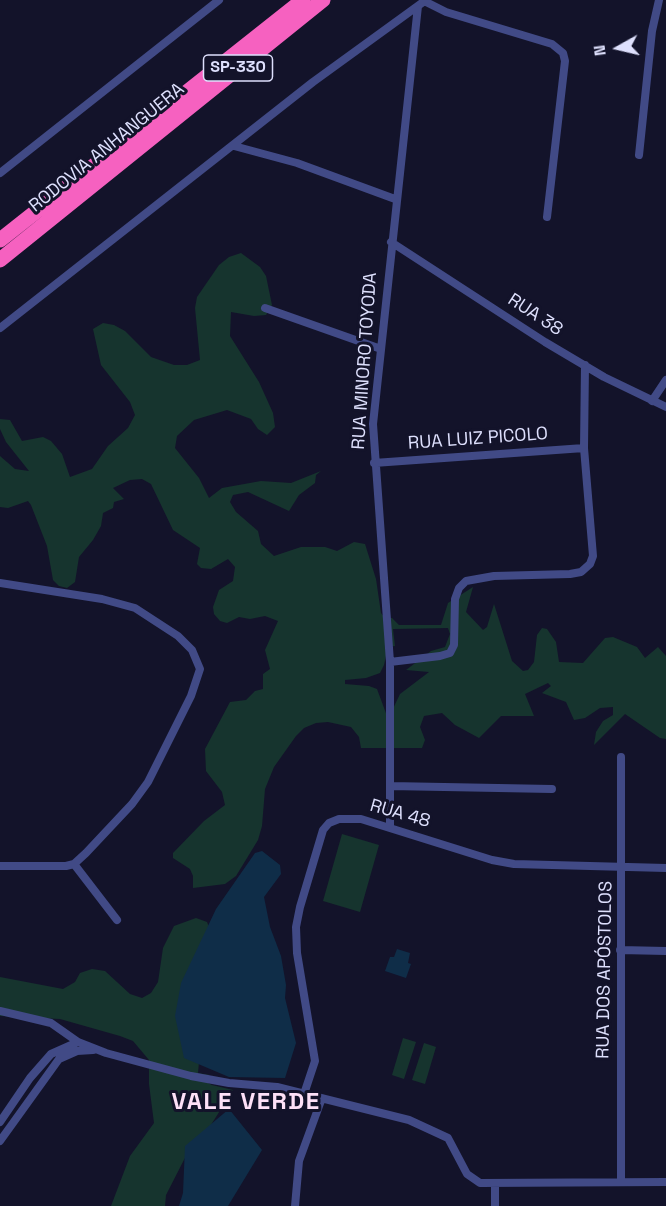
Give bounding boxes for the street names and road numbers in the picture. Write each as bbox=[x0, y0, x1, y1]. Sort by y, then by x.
road number: SP-330 bbox=[204, 55, 272, 81]
street label: RODOVIA ANHANGUERA bbox=[25, 79, 189, 217]
street label: RUA MINORO TOYODA bbox=[348, 272, 382, 450]
street label: RUA 38 bbox=[503, 289, 567, 341]
street label: RUA LUIZ PICOLO bbox=[407, 423, 549, 455]
street label: RUA 48 bbox=[367, 795, 433, 833]
street label: RUA DOS APÓSTOLOS bbox=[593, 881, 617, 1059]

